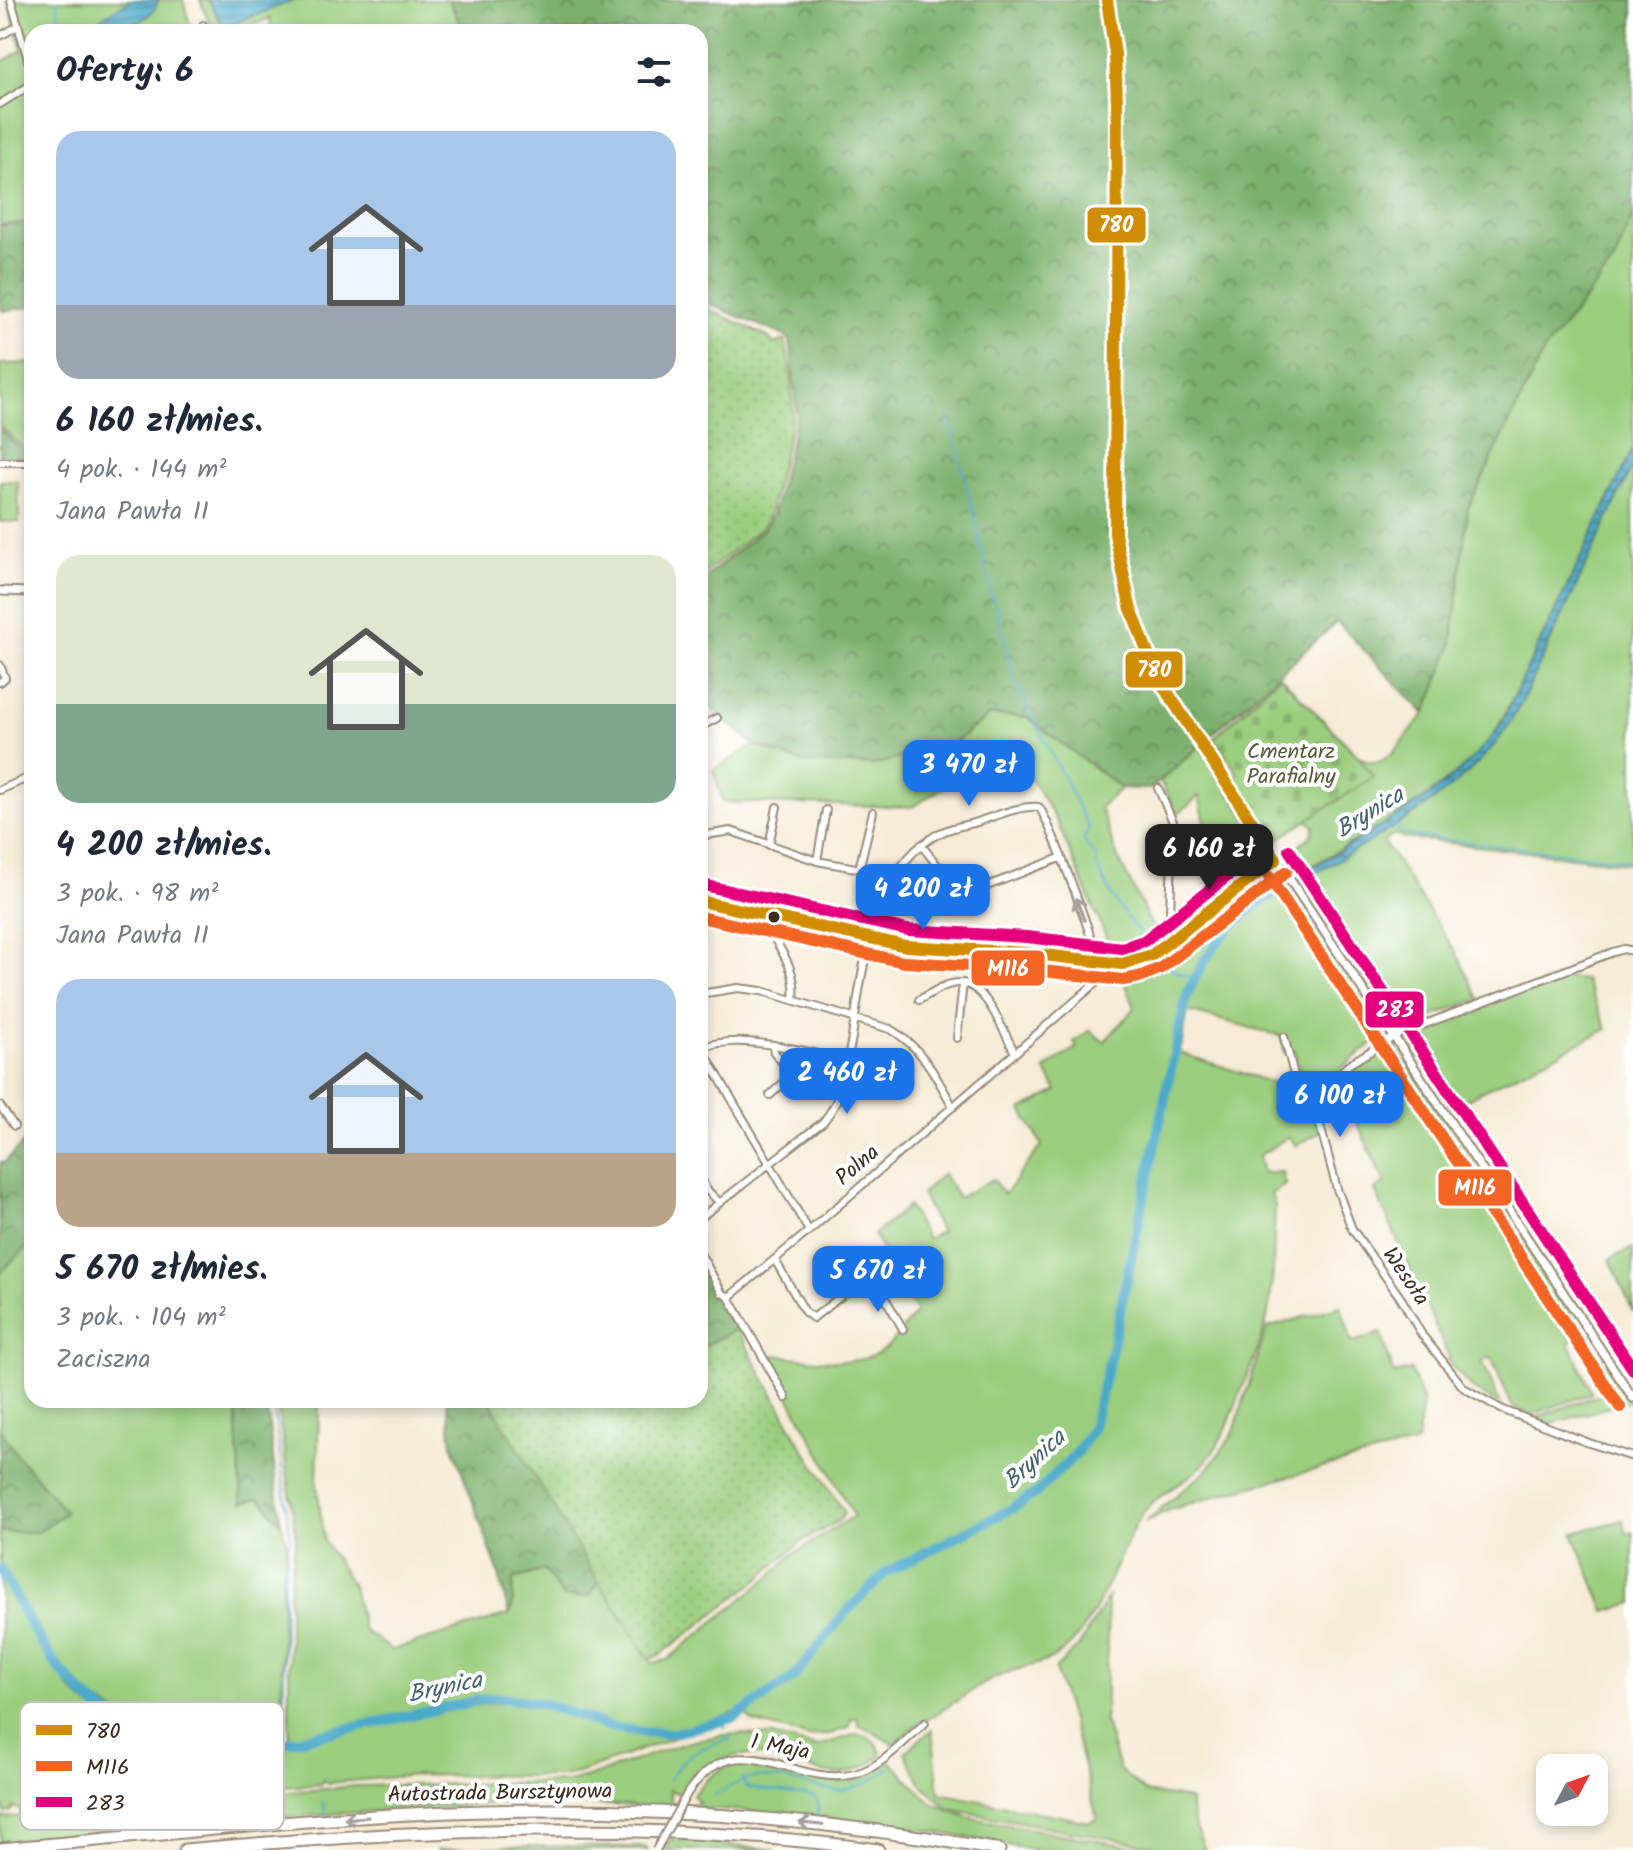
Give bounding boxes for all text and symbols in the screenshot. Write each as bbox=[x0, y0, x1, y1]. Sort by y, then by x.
text: Oferty: 6 bbox=[56, 45, 194, 99]
icon: filters bbox=[632, 50, 676, 94]
icon: home bbox=[294, 183, 438, 327]
line badge: 780 bbox=[1086, 206, 1147, 244]
text: 780 bbox=[1099, 209, 1134, 244]
text: 6 160 zł/mies. bbox=[56, 395, 263, 449]
text: 4 pok. · 144 m² bbox=[56, 449, 226, 491]
text: Jana Pawła II bbox=[56, 491, 209, 533]
icon: home bbox=[294, 607, 438, 751]
line badge: 780 bbox=[1124, 650, 1184, 689]
text: 780 bbox=[1137, 654, 1172, 689]
park label: Cmentarz Parafialny bbox=[1246, 735, 1336, 795]
pin: 3 470 zł bbox=[886, 740, 1052, 808]
text: 3 470 zł bbox=[921, 745, 1017, 787]
water label: Brynica bbox=[1328, 776, 1414, 849]
text: 4 200 zł/mies. bbox=[56, 819, 272, 873]
pin: 6 160 zł bbox=[1126, 824, 1292, 892]
text: 6 160 zł bbox=[1163, 829, 1255, 871]
pin: 4 200 zł bbox=[840, 864, 1006, 932]
text: 4 200 zł bbox=[874, 869, 972, 911]
text: 3 pok. · 98 m² bbox=[56, 873, 218, 915]
one-way arrow bbox=[1072, 897, 1086, 922]
unlabelled marker bbox=[766, 909, 782, 925]
text: Jana Pawła II bbox=[56, 915, 209, 957]
line badge: M116 bbox=[970, 949, 1046, 987]
text: M116 bbox=[987, 953, 1029, 988]
line badge: 283 bbox=[1364, 990, 1425, 1029]
text: 283 bbox=[1376, 994, 1414, 1029]
icon: home bbox=[294, 1031, 438, 1175]
pin: 2 460 zł bbox=[764, 1048, 930, 1116]
text: 2 460 zł bbox=[797, 1053, 897, 1095]
pin: 6 100 zł bbox=[1257, 1071, 1423, 1139]
text: 6 100 zł bbox=[1294, 1076, 1386, 1118]
street label: Polna bbox=[828, 1137, 888, 1195]
line badge: M116 bbox=[1437, 1168, 1513, 1207]
text: M116 bbox=[1454, 1172, 1496, 1207]
street label: Wesoła bbox=[1372, 1240, 1438, 1314]
text: 5 670 zł/mies. bbox=[56, 1243, 267, 1297]
pin: 5 670 zł bbox=[795, 1246, 961, 1314]
text: 5 670 zł bbox=[830, 1251, 926, 1293]
text: 3 pok. · 104 m² bbox=[56, 1297, 225, 1339]
text: Zaciszna bbox=[56, 1339, 151, 1381]
water label: Brynica bbox=[994, 1419, 1077, 1500]
water label: Brynica bbox=[404, 1661, 487, 1715]
legend bbox=[20, 1702, 284, 1830]
text: 780 bbox=[86, 1715, 120, 1750]
street label: 1 Maja bbox=[748, 1725, 812, 1771]
text: M116 bbox=[86, 1751, 129, 1786]
north arrow bbox=[1536, 1754, 1608, 1826]
map controls bbox=[1536, 1754, 1608, 1826]
street label: Autostrada Bursztynowa bbox=[387, 1775, 613, 1813]
text: 283 bbox=[86, 1787, 125, 1822]
one-way arrow bbox=[343, 1811, 370, 1826]
one-way arrow bbox=[798, 1816, 825, 1831]

